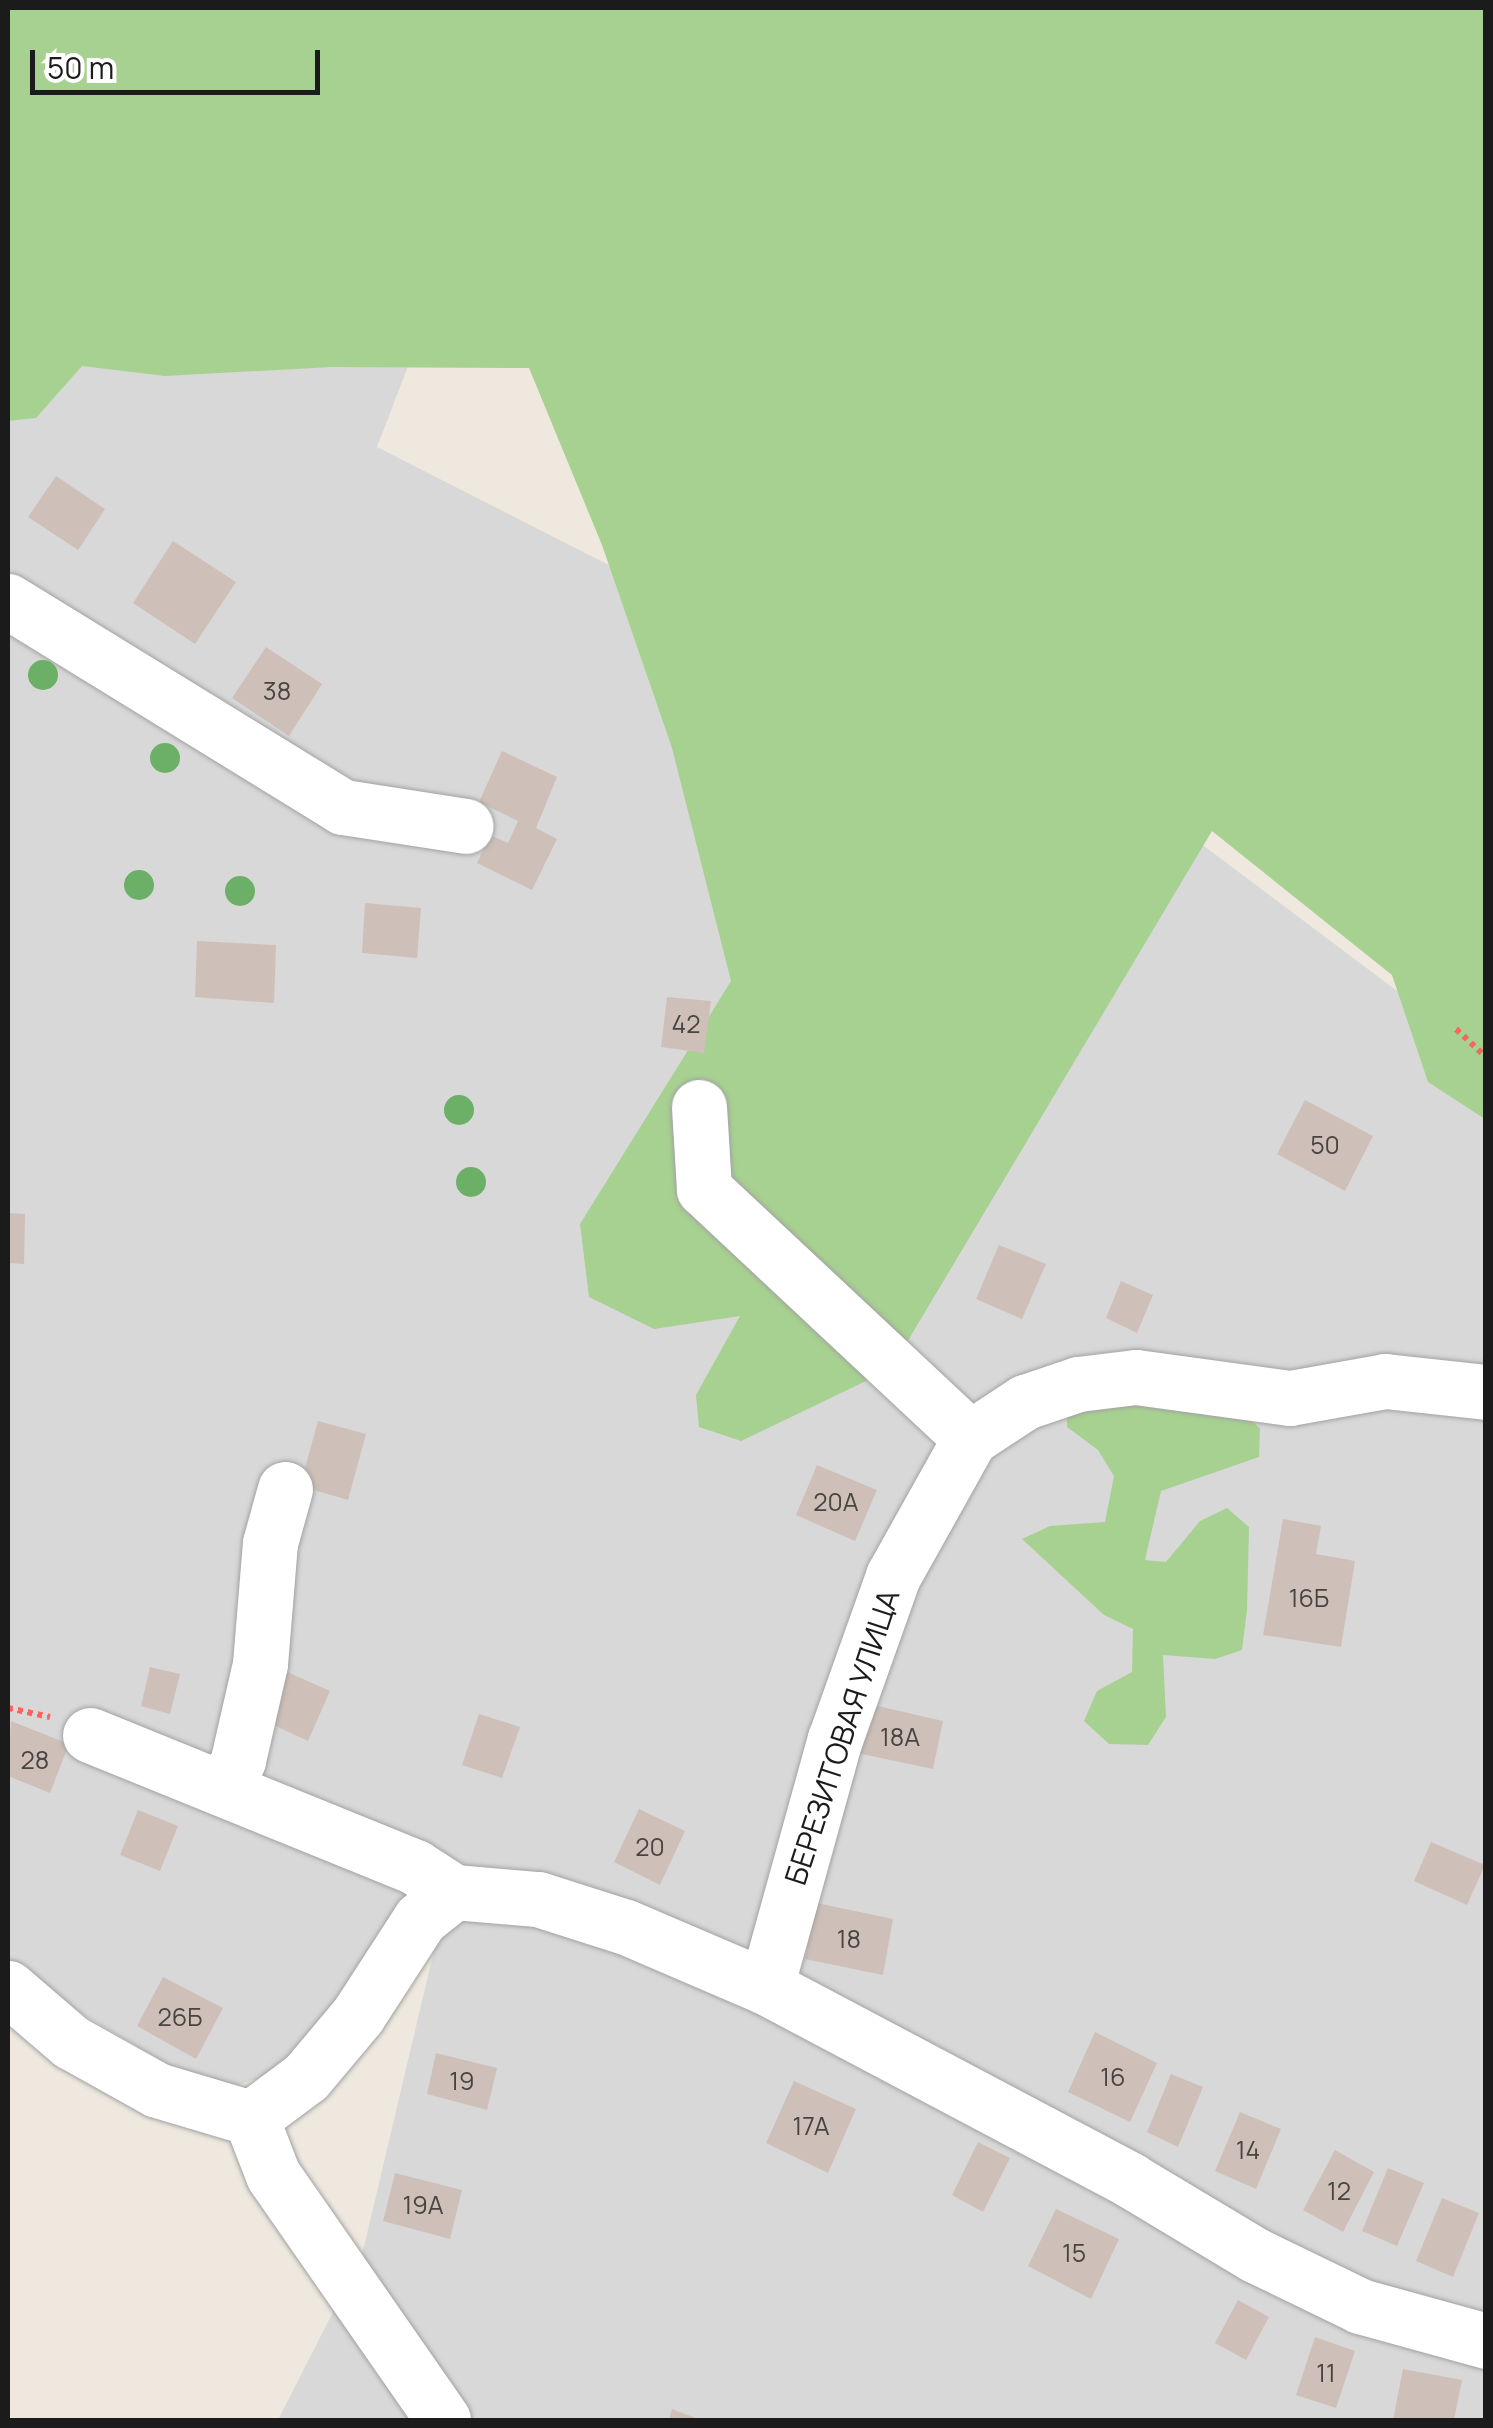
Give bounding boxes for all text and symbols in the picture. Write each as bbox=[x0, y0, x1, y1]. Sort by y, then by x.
scale bar bbox=[35, 30, 325, 92]
text: 50 m bbox=[47, 47, 114, 88]
house number: 38 bbox=[263, 676, 291, 706]
house number: 42 bbox=[672, 1009, 700, 1039]
house number: 50 bbox=[1310, 1130, 1340, 1160]
house number: 20А bbox=[813, 1487, 859, 1517]
house number: 16Б bbox=[1289, 1583, 1329, 1613]
street label: БЕРЕЗИТОВАЯ УЛИЦА bbox=[777, 1585, 907, 1889]
house number: 18А bbox=[880, 1722, 920, 1752]
house number: 28 bbox=[21, 1745, 49, 1775]
house number: 20 bbox=[635, 1832, 665, 1862]
house number: 18 bbox=[837, 1924, 861, 1954]
house number: 26Б bbox=[158, 2002, 202, 2032]
house number: 16 bbox=[1100, 2062, 1126, 2092]
house number: 19 bbox=[449, 2066, 475, 2096]
house number: 17А bbox=[792, 2111, 830, 2141]
house number: 14 bbox=[1236, 2135, 1260, 2165]
house number: 12 bbox=[1327, 2176, 1351, 2206]
house number: 19А bbox=[402, 2190, 444, 2220]
house number: 15 bbox=[1062, 2238, 1086, 2268]
house number: 11 bbox=[1316, 2358, 1336, 2388]

